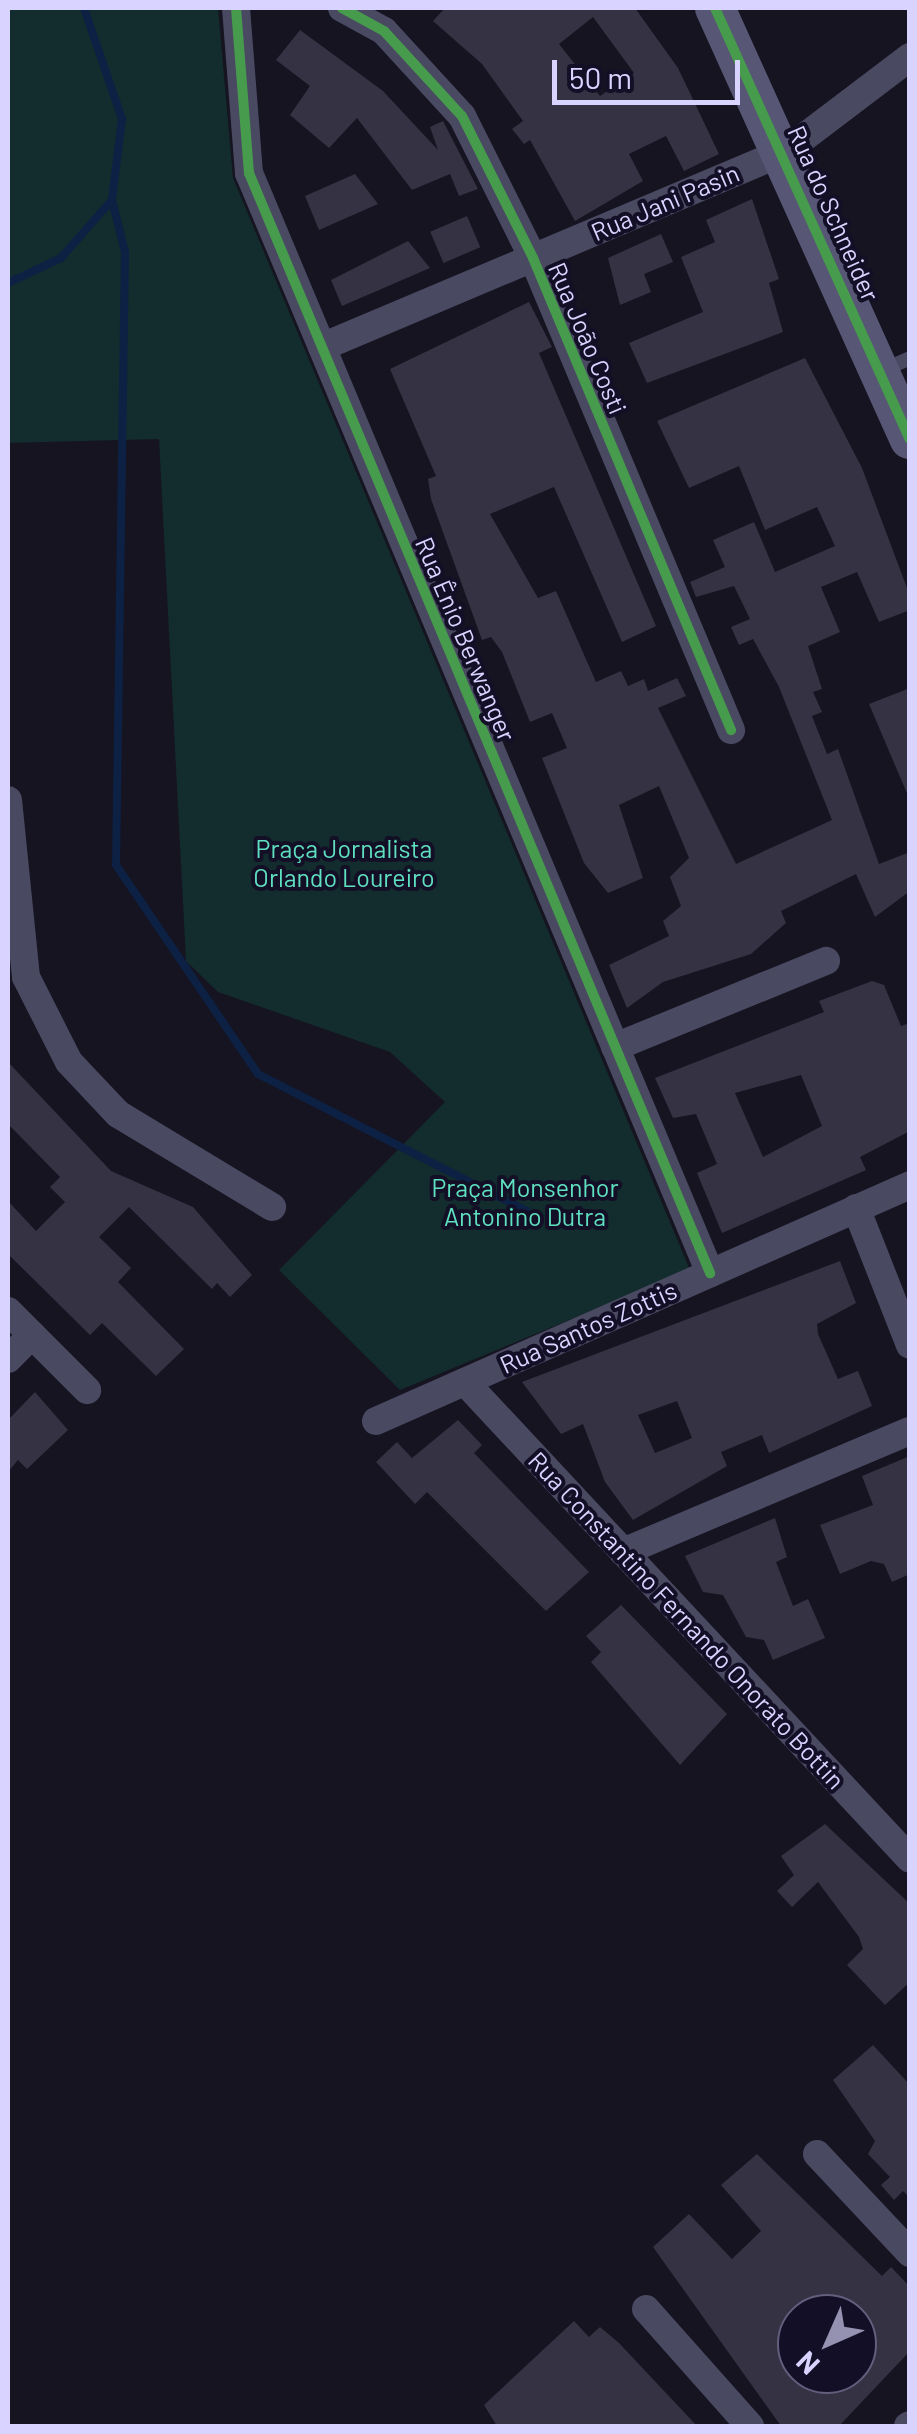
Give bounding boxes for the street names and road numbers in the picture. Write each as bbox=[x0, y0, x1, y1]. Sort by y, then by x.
street label: Rua do Schneider bbox=[782, 121, 886, 305]
street label: Rua Jani Pasin bbox=[586, 157, 744, 247]
street label: Rua João Costi bbox=[543, 258, 633, 418]
street label: Rua Ênio Berwanger bbox=[409, 532, 523, 746]
street label: Rua Santos Zottis bbox=[495, 1275, 681, 1379]
street label: Rua Constantino Fernando Onorato Bottin bbox=[523, 1445, 851, 1795]

